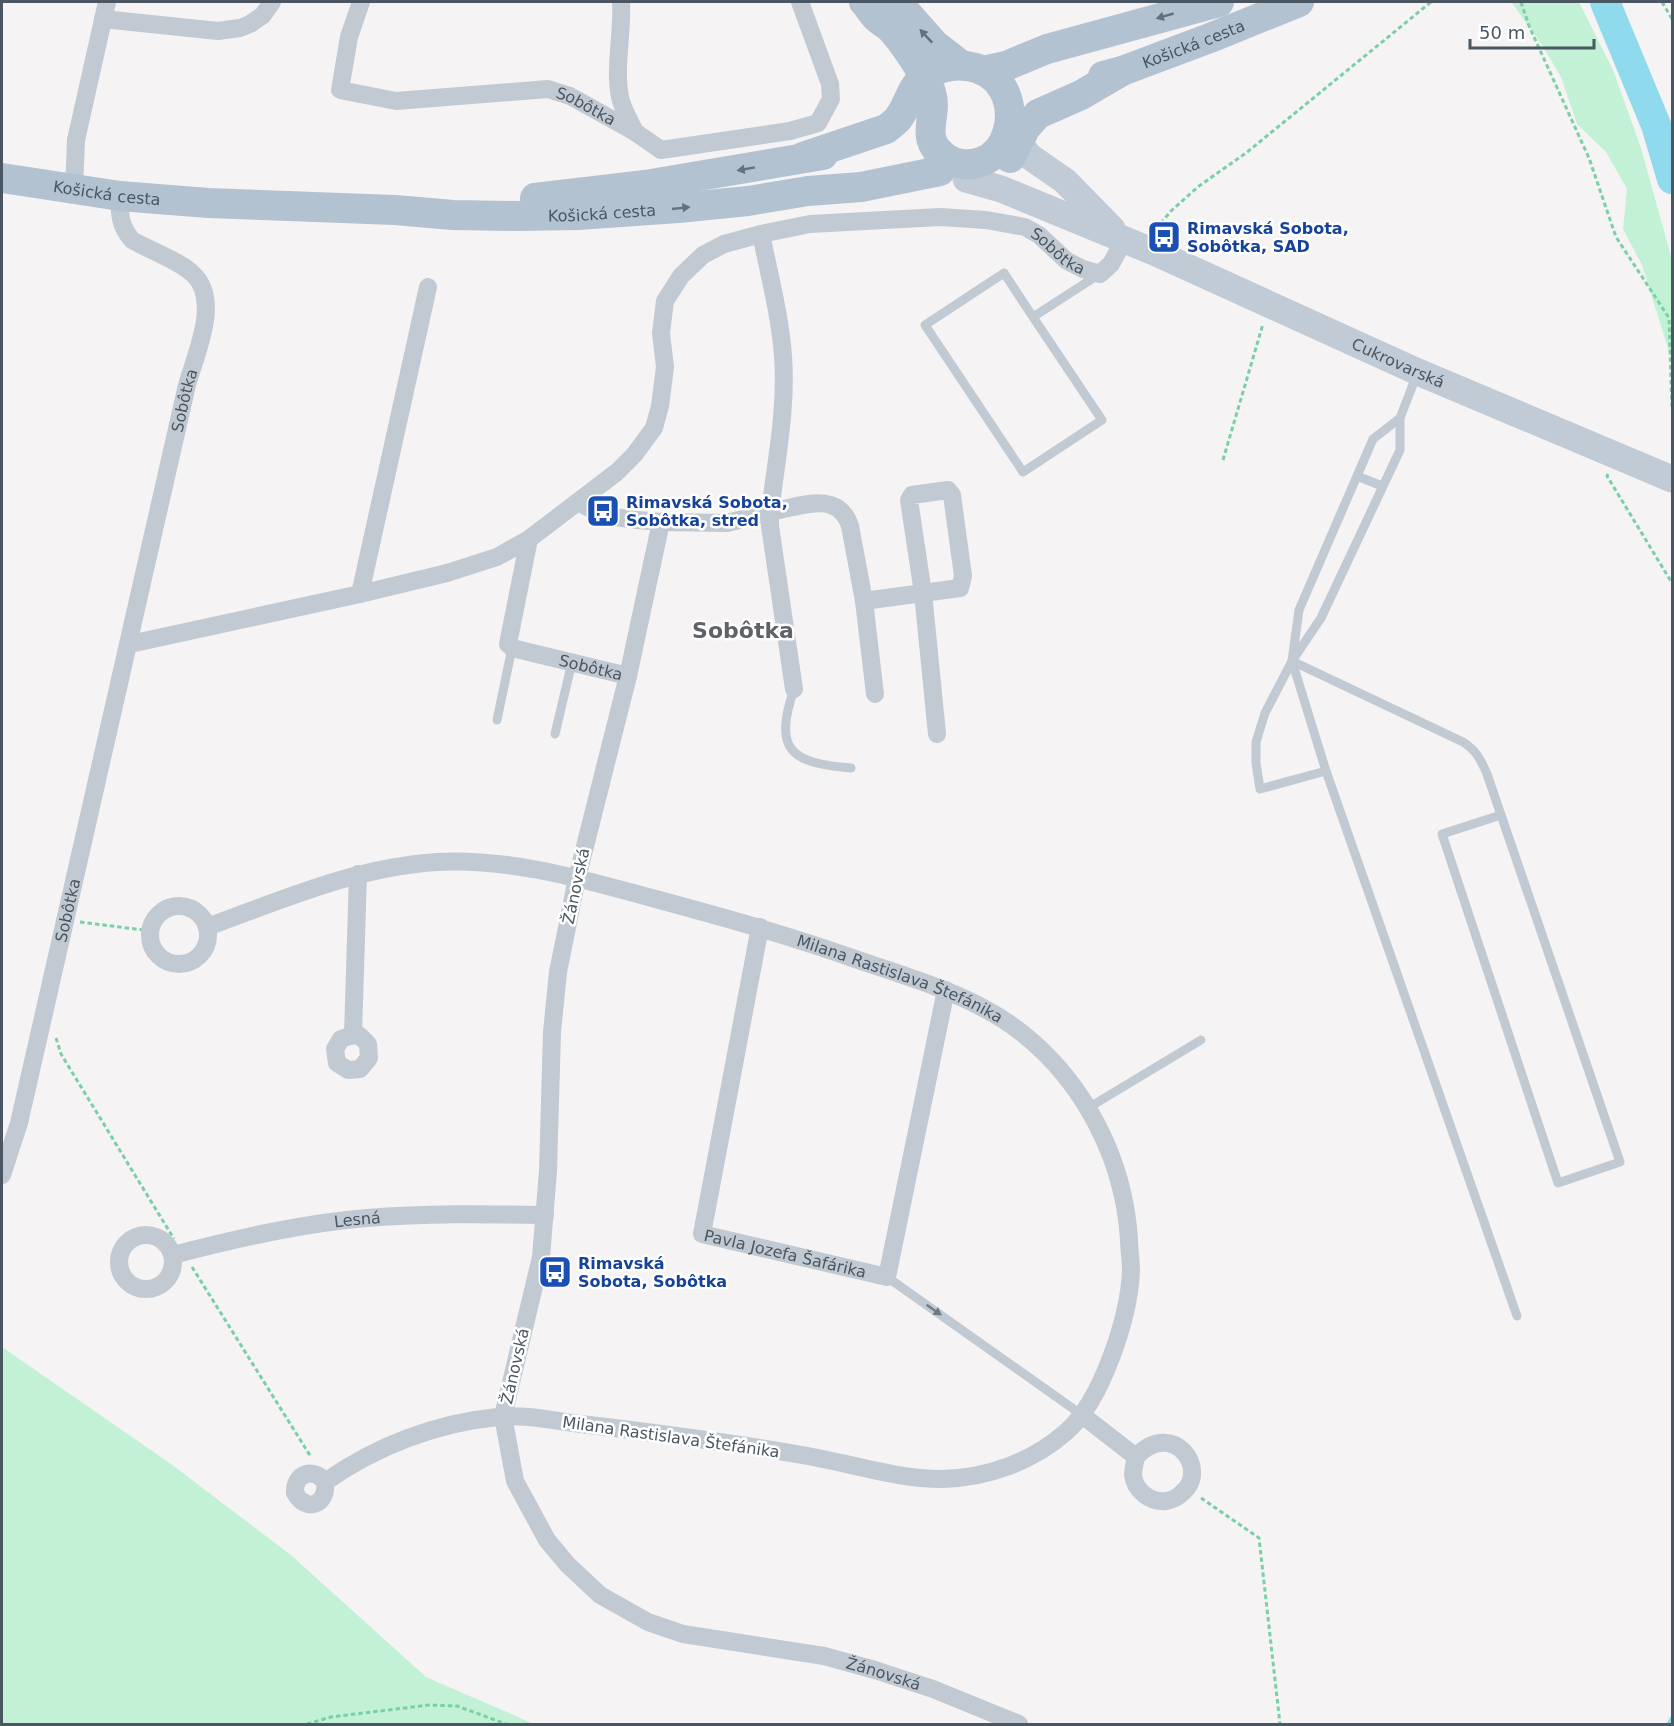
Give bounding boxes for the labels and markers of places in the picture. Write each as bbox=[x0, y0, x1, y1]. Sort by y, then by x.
bus stop icon: Rimavská Sobota, Sobôtka, SAD bbox=[1146, 219, 1182, 255]
place label: Rimavská Sobota, Sobôtka, SAD bbox=[1187, 219, 1349, 256]
bus stop icon: Rimavská Sobota, Sobôtka, stred bbox=[585, 493, 621, 529]
place label: Rimavská Sobota, Sobôtka, stred bbox=[626, 493, 788, 530]
bus stop icon: Rimavská Sobota, Sobôtka bbox=[537, 1254, 573, 1290]
place label: Rimavská Sobota, Sobôtka bbox=[578, 1254, 727, 1291]

